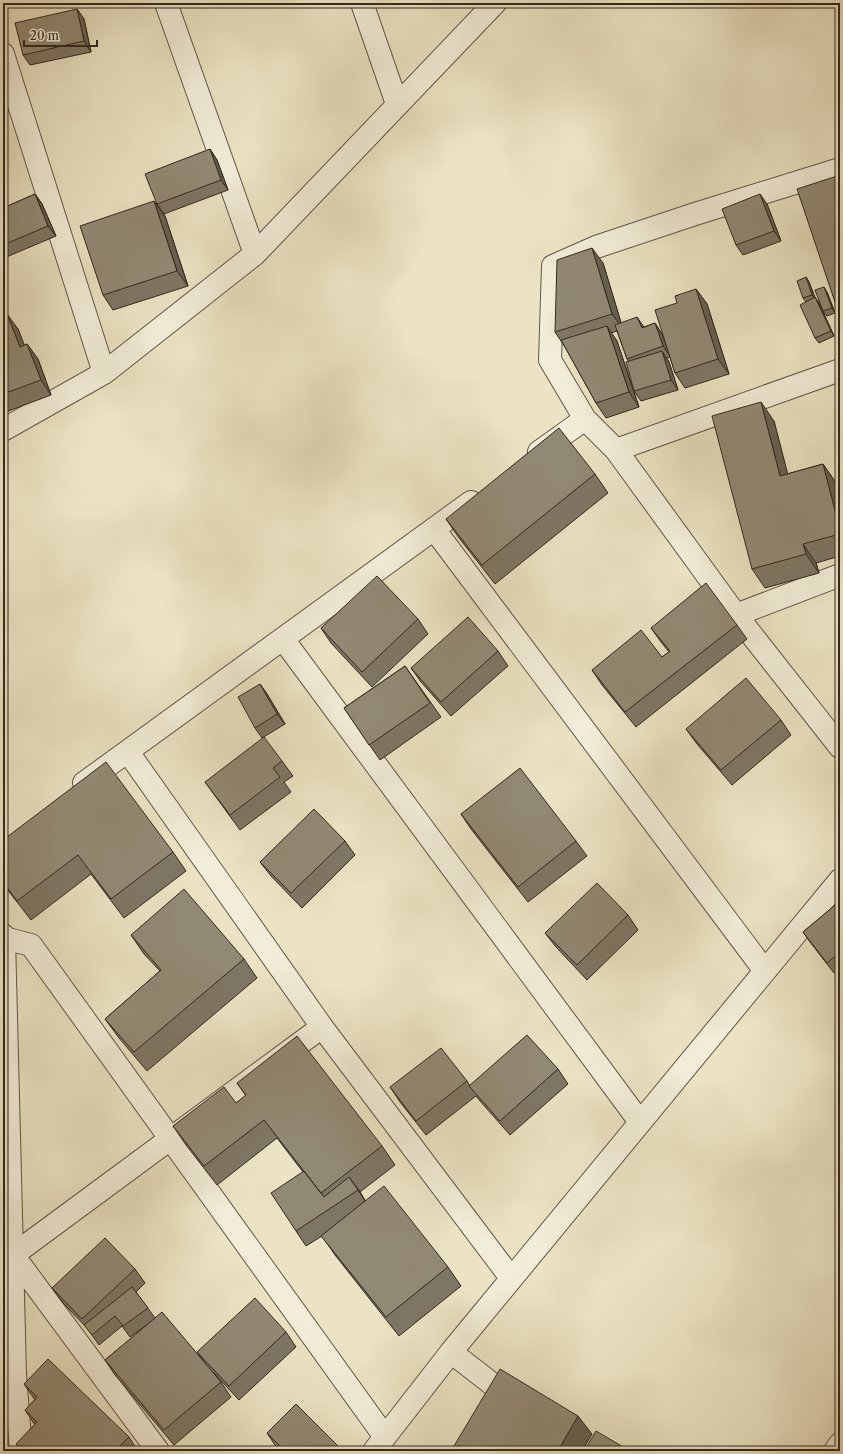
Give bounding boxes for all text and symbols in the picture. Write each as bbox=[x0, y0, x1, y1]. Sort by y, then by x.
scale bar bbox=[24, 22, 97, 48]
text: 20 m bbox=[30, 28, 59, 43]

